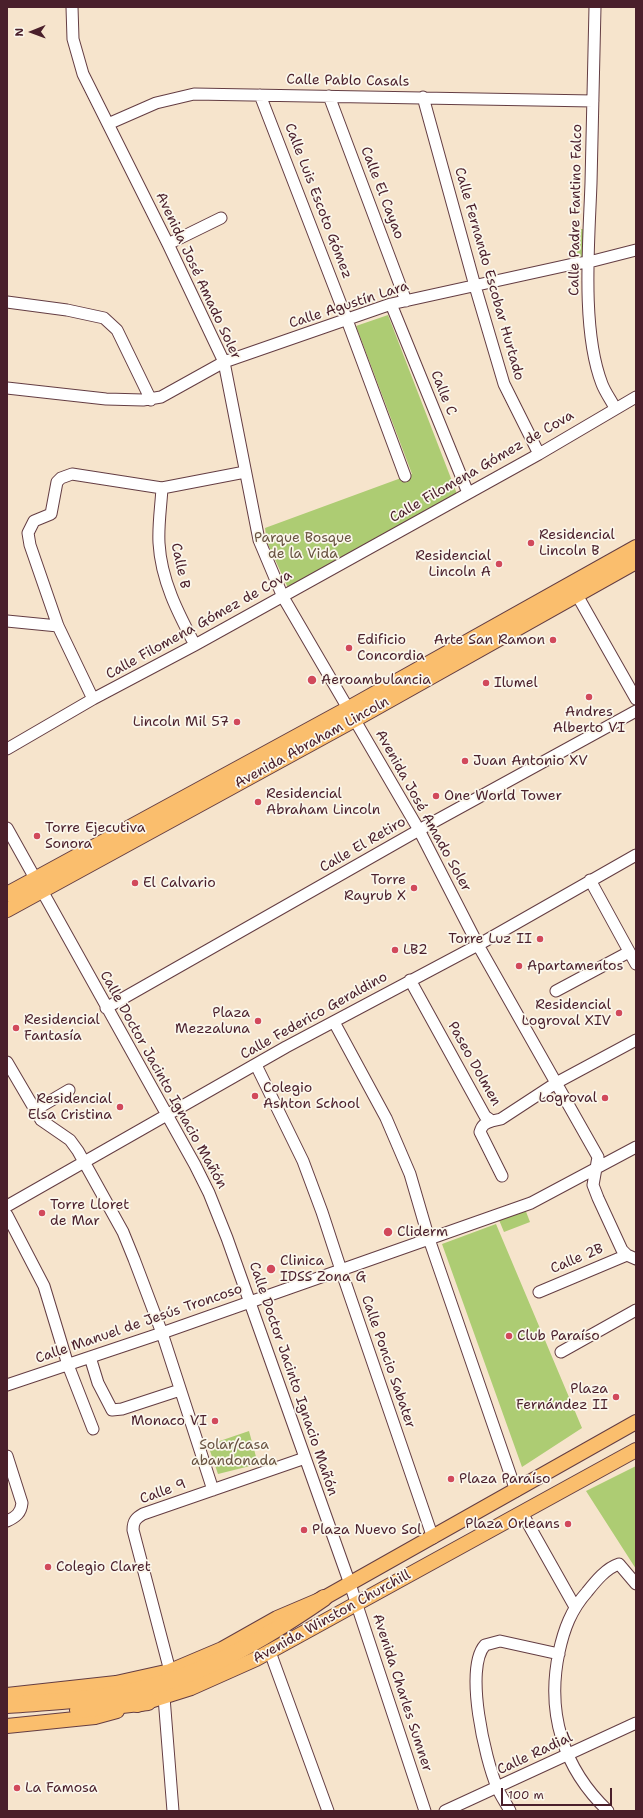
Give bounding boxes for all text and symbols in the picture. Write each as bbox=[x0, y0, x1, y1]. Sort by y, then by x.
north arrow bbox=[12, 12, 52, 52]
text: N bbox=[12, 28, 27, 37]
street label: Calle Pablo Casals bbox=[286, 72, 410, 90]
street label: Calle Luis Escoto Gómez bbox=[281, 121, 355, 281]
street label: Calle Padre Fantino Falco bbox=[566, 124, 586, 296]
street label: Calle El Cayao bbox=[357, 144, 407, 242]
street label: Calle Fernando Escobar Hurtado bbox=[450, 165, 528, 383]
street label: Avenida José Amado Soler bbox=[152, 190, 244, 362]
street label: Calle Agustín Lara bbox=[287, 278, 411, 332]
street label: Calle C bbox=[426, 368, 460, 418]
street label: Calle Filomena Gómez de Cova bbox=[387, 407, 577, 527]
place label: Residencial Lincoln B bbox=[539, 527, 615, 560]
park label: Parque Bosque de la Vida bbox=[254, 530, 352, 562]
marker: Residencial Lincoln B bbox=[526, 538, 536, 548]
street label: Calle B bbox=[167, 542, 193, 590]
place label: Residencial Lincoln A bbox=[415, 548, 491, 580]
marker: Residencial Lincoln A bbox=[494, 559, 504, 569]
street label: Calle Filomena Gómez de Cova bbox=[103, 567, 295, 683]
place label: Edificio Concordia bbox=[357, 632, 425, 664]
place label: Arte San Ramon bbox=[434, 632, 545, 648]
marker: Arte San Ramon bbox=[548, 635, 558, 645]
marker: Edificio Concordia bbox=[344, 643, 354, 653]
place label: Aeroambulancia bbox=[321, 672, 431, 688]
marker: Aeroambulancia bbox=[306, 674, 318, 686]
place label: Ilumel bbox=[494, 675, 538, 691]
marker: Ilumel bbox=[481, 678, 491, 688]
marker: Andres Alberto VI bbox=[584, 692, 594, 702]
street label: Avenida Abraham Lincoln bbox=[232, 694, 392, 792]
place label: Andres Alberto VI bbox=[553, 704, 625, 736]
place label: Lincoln Mil 57 bbox=[133, 714, 229, 730]
marker: Lincoln Mil 57 bbox=[232, 717, 242, 727]
street label: Avenida José Amado Soler bbox=[371, 727, 475, 895]
place label: Juan Antonio XV bbox=[473, 753, 588, 769]
marker: Juan Antonio XV bbox=[460, 756, 470, 766]
place label: Residencial Abraham Lincoln bbox=[266, 786, 380, 818]
place label: One World Tower bbox=[444, 788, 562, 804]
marker: One World Tower bbox=[431, 791, 441, 801]
marker: Residencial Abraham Lincoln bbox=[253, 797, 263, 807]
street label: Calle El Retiro bbox=[317, 814, 409, 876]
place label: Torre Ejecutiva Sonora bbox=[45, 820, 146, 852]
marker: Torre Ejecutiva Sonora bbox=[32, 831, 42, 841]
place label: Torre Rayrub X bbox=[344, 872, 406, 904]
place label: El Calvario bbox=[143, 875, 216, 891]
marker: El Calvario bbox=[130, 878, 140, 888]
marker: Torre Rayrub X bbox=[409, 883, 419, 893]
place label: Torre Luz II bbox=[448, 931, 532, 947]
marker: Torre Luz II bbox=[535, 934, 545, 944]
place label: LB2 bbox=[403, 942, 428, 958]
marker: LB2 bbox=[390, 945, 400, 955]
place label: Apartamentos bbox=[527, 958, 623, 974]
marker: Apartamentos bbox=[514, 961, 524, 971]
street label: Calle Doctor Jacinto Ignacio Mañón bbox=[96, 968, 230, 1192]
street label: Calle Federico Geraldino bbox=[238, 969, 390, 1063]
place label: Residencial Logroval XIV bbox=[522, 997, 611, 1030]
place label: Plaza Mezzaluna bbox=[175, 1005, 250, 1038]
marker: Residencial Logroval XIV bbox=[614, 1008, 624, 1018]
place label: Residencial Fantasía bbox=[24, 1012, 100, 1044]
marker: Plaza Mezzaluna bbox=[253, 1016, 263, 1026]
street label: Paseo Dolmen bbox=[444, 1019, 504, 1109]
marker: Residencial Fantasía bbox=[11, 1023, 21, 1033]
place label: Colegio Ashton School bbox=[263, 1080, 360, 1112]
place label: Logroval bbox=[539, 1090, 597, 1106]
place label: Residencial Elsa Cristina bbox=[28, 1091, 112, 1124]
marker: Colegio Ashton School bbox=[250, 1091, 260, 1101]
marker: Logroval bbox=[600, 1093, 610, 1103]
marker: Residencial Elsa Cristina bbox=[115, 1102, 125, 1112]
place label: Torre Lloret de Mar bbox=[50, 1197, 129, 1230]
marker: Torre Lloret de Mar bbox=[37, 1208, 47, 1218]
place label: Cliderm bbox=[397, 1224, 448, 1240]
marker: Cliderm bbox=[382, 1226, 394, 1238]
street label: Calle 2B bbox=[548, 1240, 606, 1278]
place label: Clinica IDSS Zona G bbox=[280, 1253, 366, 1286]
street label: Calle Doctor Jacinto Ignacio Mañón bbox=[245, 1260, 341, 1498]
marker: Clinica IDSS Zona G bbox=[265, 1263, 277, 1275]
street label: Calle Manuel de Jesús Troncoso bbox=[33, 1281, 245, 1367]
street label: Calle Poncio Sabater bbox=[357, 1293, 419, 1431]
place label: Club Paraíso bbox=[517, 1328, 600, 1344]
marker: Club Paraíso bbox=[504, 1331, 514, 1341]
place label: Plaza Fernández II bbox=[516, 1381, 608, 1414]
marker: Plaza Fernández II bbox=[611, 1392, 621, 1402]
place label: Monaco VI bbox=[131, 1413, 207, 1429]
marker: Monaco VI bbox=[210, 1416, 220, 1426]
park label: Solar/casa abandonada bbox=[191, 1437, 277, 1470]
place label: Plaza Paraíso bbox=[459, 1471, 551, 1487]
marker: Plaza Paraíso bbox=[446, 1474, 456, 1484]
street label: Calle 9 bbox=[138, 1476, 188, 1508]
place label: Plaza Orleans bbox=[465, 1516, 560, 1532]
marker: Plaza Orleans bbox=[563, 1519, 573, 1529]
place label: Plaza Nuevo Sol bbox=[312, 1522, 422, 1538]
marker: Plaza Nuevo Sol bbox=[299, 1525, 309, 1535]
place label: Colegio Claret bbox=[56, 1559, 151, 1575]
marker: Colegio Claret bbox=[43, 1562, 53, 1572]
street label: Avenida Winston Churchill bbox=[250, 1567, 414, 1667]
street label: Avenida Charles Sumner bbox=[368, 1612, 436, 1774]
street label: Calle Radial bbox=[495, 1729, 575, 1779]
place label: La Famosa bbox=[25, 1780, 98, 1796]
scale bar bbox=[503, 1780, 614, 1806]
marker: La Famosa bbox=[12, 1783, 22, 1793]
text: 100 m bbox=[508, 1787, 544, 1803]

